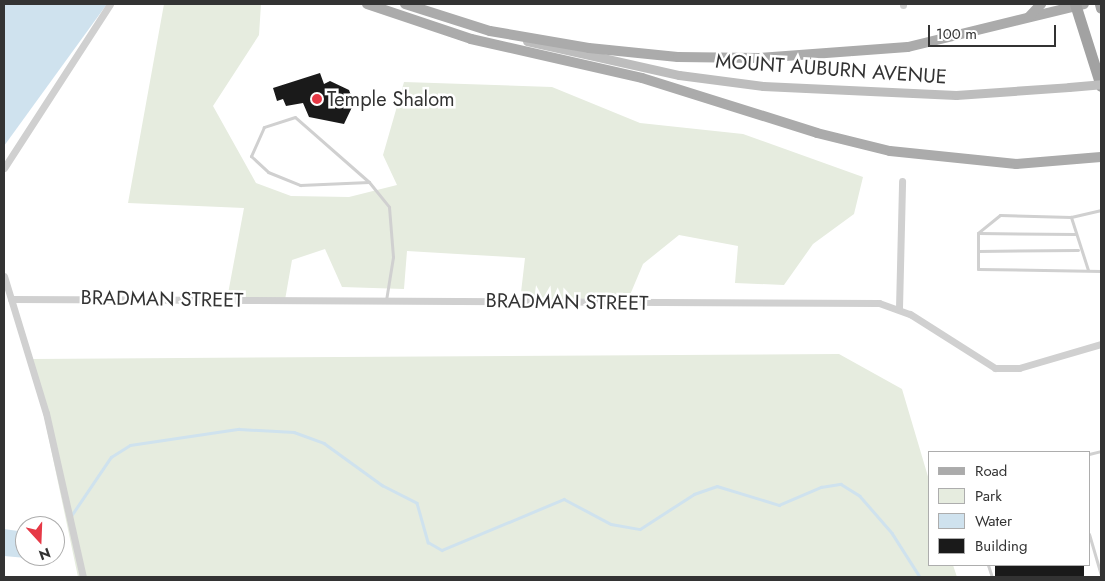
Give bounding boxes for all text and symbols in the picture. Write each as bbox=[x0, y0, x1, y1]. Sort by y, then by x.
scale bar bbox=[930, 15, 1058, 47]
text: 100 m bbox=[936, 23, 977, 45]
street label: MOUNT AUBURN AVENUE bbox=[715, 49, 947, 89]
place label: Temple Shalom bbox=[327, 87, 455, 111]
marker: Temple Shalom bbox=[311, 93, 323, 105]
street label: BRADMAN STREET bbox=[80, 286, 244, 312]
street label: BRADMAN STREET bbox=[485, 289, 649, 315]
legend bbox=[928, 451, 1090, 566]
text: Road bbox=[975, 460, 1007, 482]
text: Park bbox=[975, 485, 1002, 507]
text: Water bbox=[975, 510, 1012, 532]
north arrow bbox=[15, 516, 65, 566]
text: Building bbox=[975, 535, 1027, 557]
text: N bbox=[36, 543, 53, 565]

